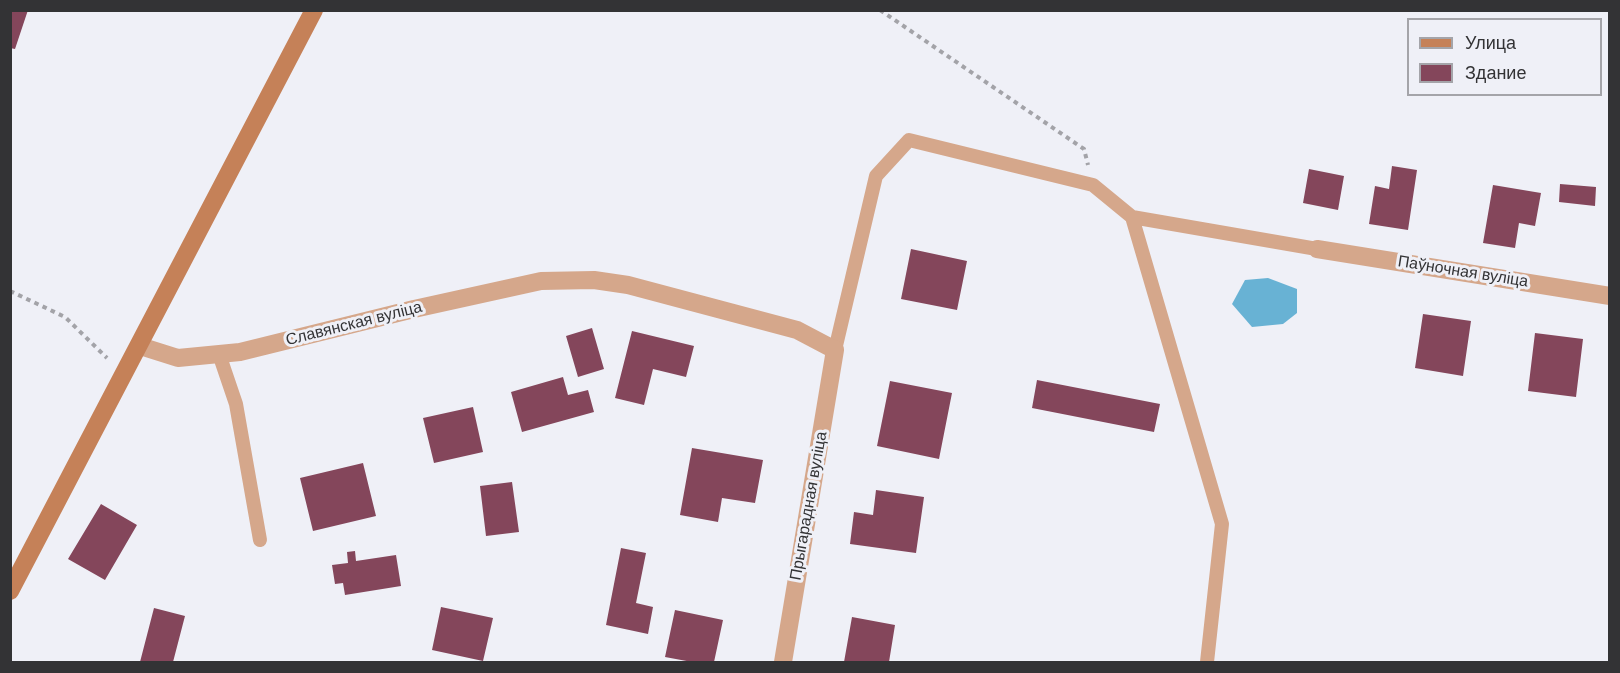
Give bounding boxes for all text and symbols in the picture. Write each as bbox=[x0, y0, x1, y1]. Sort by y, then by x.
legend bbox=[1407, 18, 1602, 96]
text: Улица bbox=[1465, 33, 1516, 53]
text: Здание bbox=[1465, 63, 1526, 83]
street label: Паўночная вуліца bbox=[1396, 252, 1530, 292]
street label: Славянская вуліца bbox=[284, 298, 424, 350]
street label: Прыгарадная вуліца bbox=[786, 430, 832, 582]

